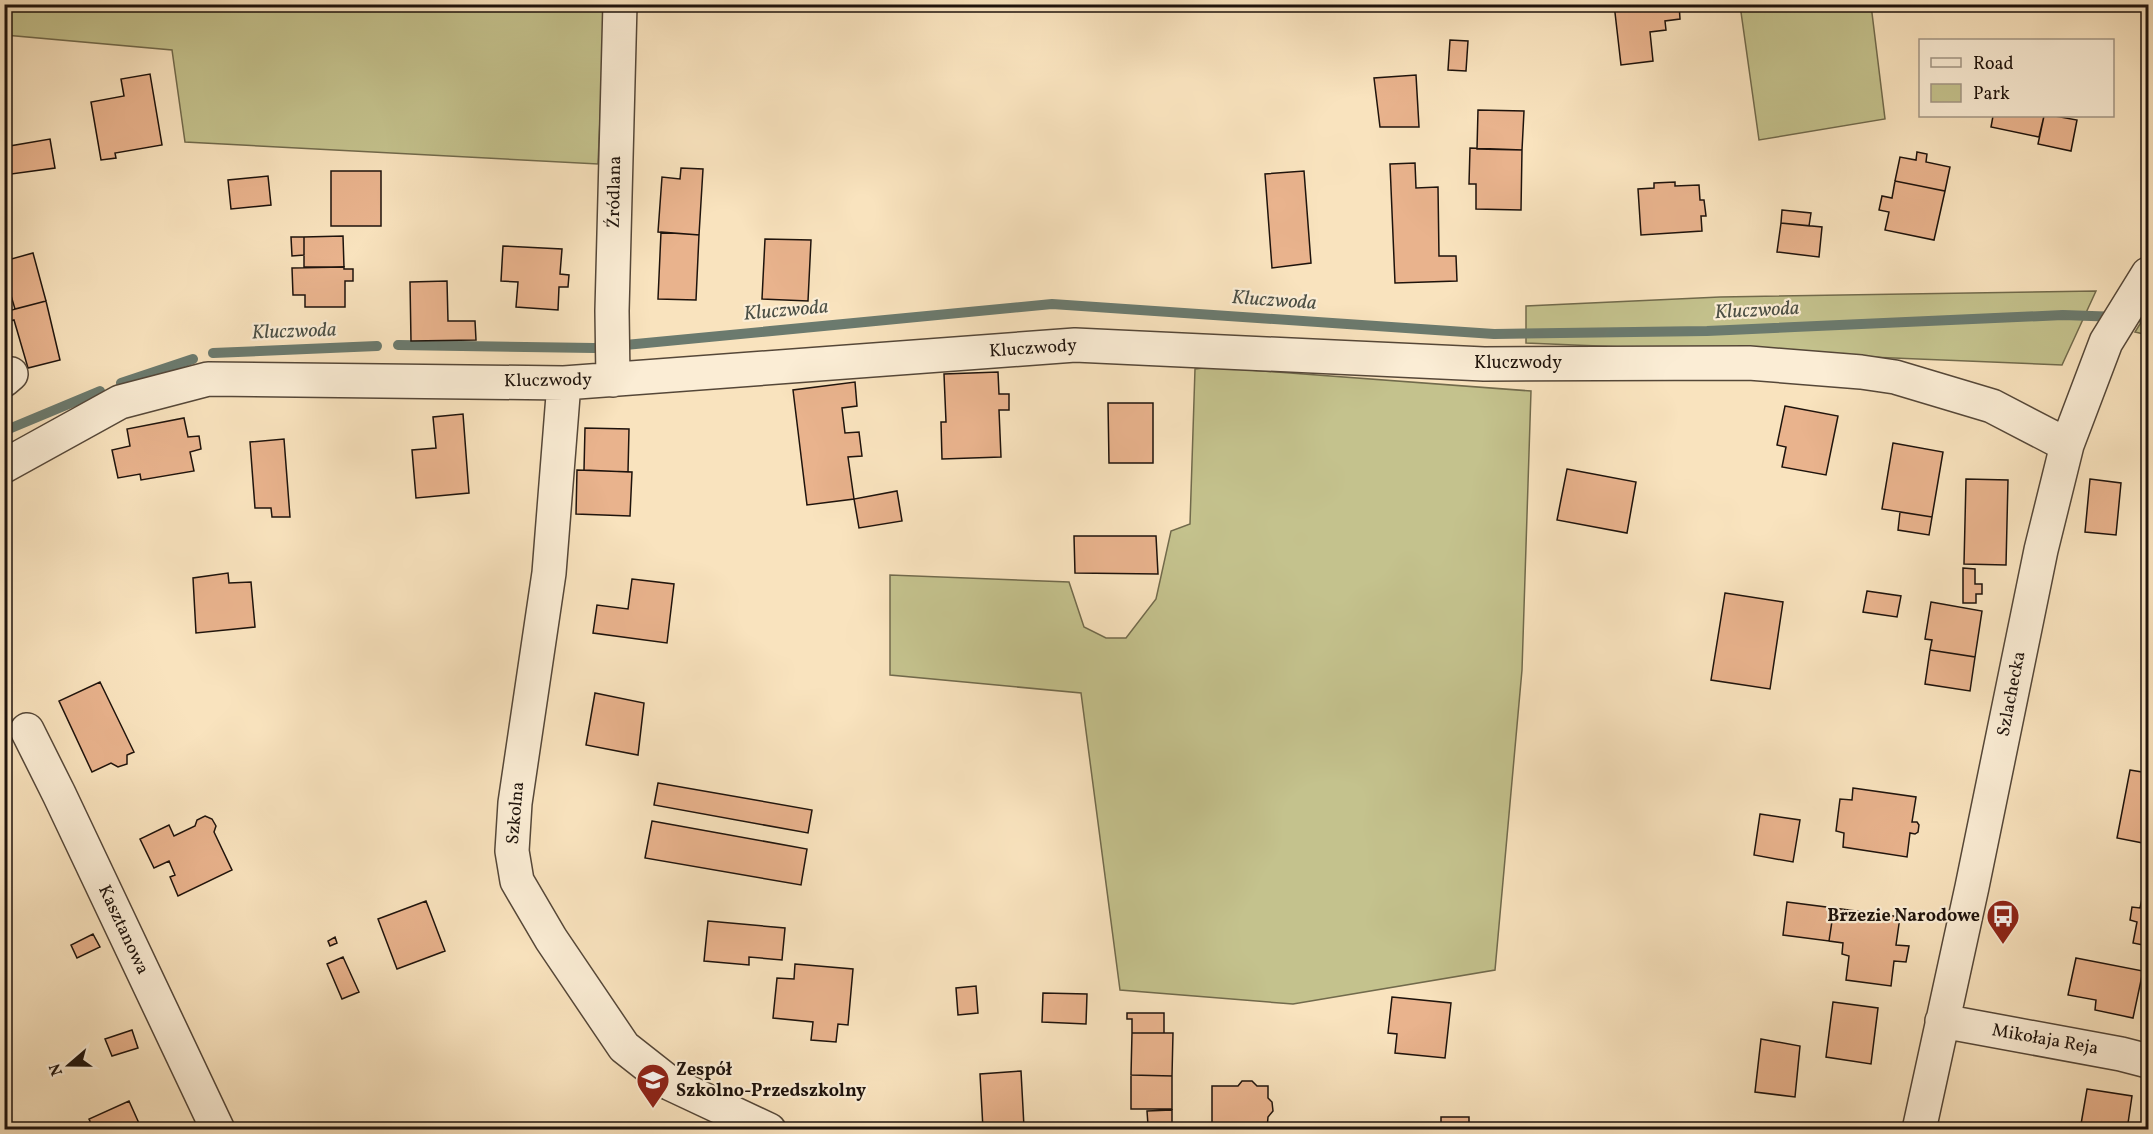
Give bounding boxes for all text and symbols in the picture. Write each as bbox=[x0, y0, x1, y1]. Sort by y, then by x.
legend bbox=[1919, 39, 2114, 117]
text: Road bbox=[1973, 52, 2014, 77]
text: Park bbox=[1973, 82, 2010, 107]
street label: Źródlana bbox=[602, 155, 628, 229]
water label: Kluczwoda bbox=[1231, 284, 1317, 318]
water label: Kluczwoda bbox=[742, 293, 830, 329]
water label: Kluczwoda bbox=[1714, 295, 1800, 327]
water label: Kluczwoda bbox=[251, 317, 337, 347]
street label: Kluczwody bbox=[988, 333, 1078, 365]
street label: Kluczwody bbox=[1474, 351, 1562, 376]
street label: Kluczwody bbox=[504, 368, 592, 394]
street label: Szlachecka bbox=[1991, 649, 2033, 739]
street label: Szkolna bbox=[501, 781, 531, 845]
street label: Kasztanowa bbox=[91, 881, 155, 979]
bus stop icon: Brzezie Narodowe bbox=[1985, 898, 2021, 945]
place label: Brzezie Narodowe bbox=[1827, 904, 1980, 929]
street label: Mikołaja Reja bbox=[1990, 1018, 2100, 1062]
north arrow bbox=[39, 1035, 99, 1095]
place label: Zespół Szkolno-Przedszkolny bbox=[676, 1058, 866, 1104]
text: N bbox=[44, 1060, 69, 1079]
school or university icon: Zespół Szkolno-Przedszkolny bbox=[635, 1062, 671, 1109]

